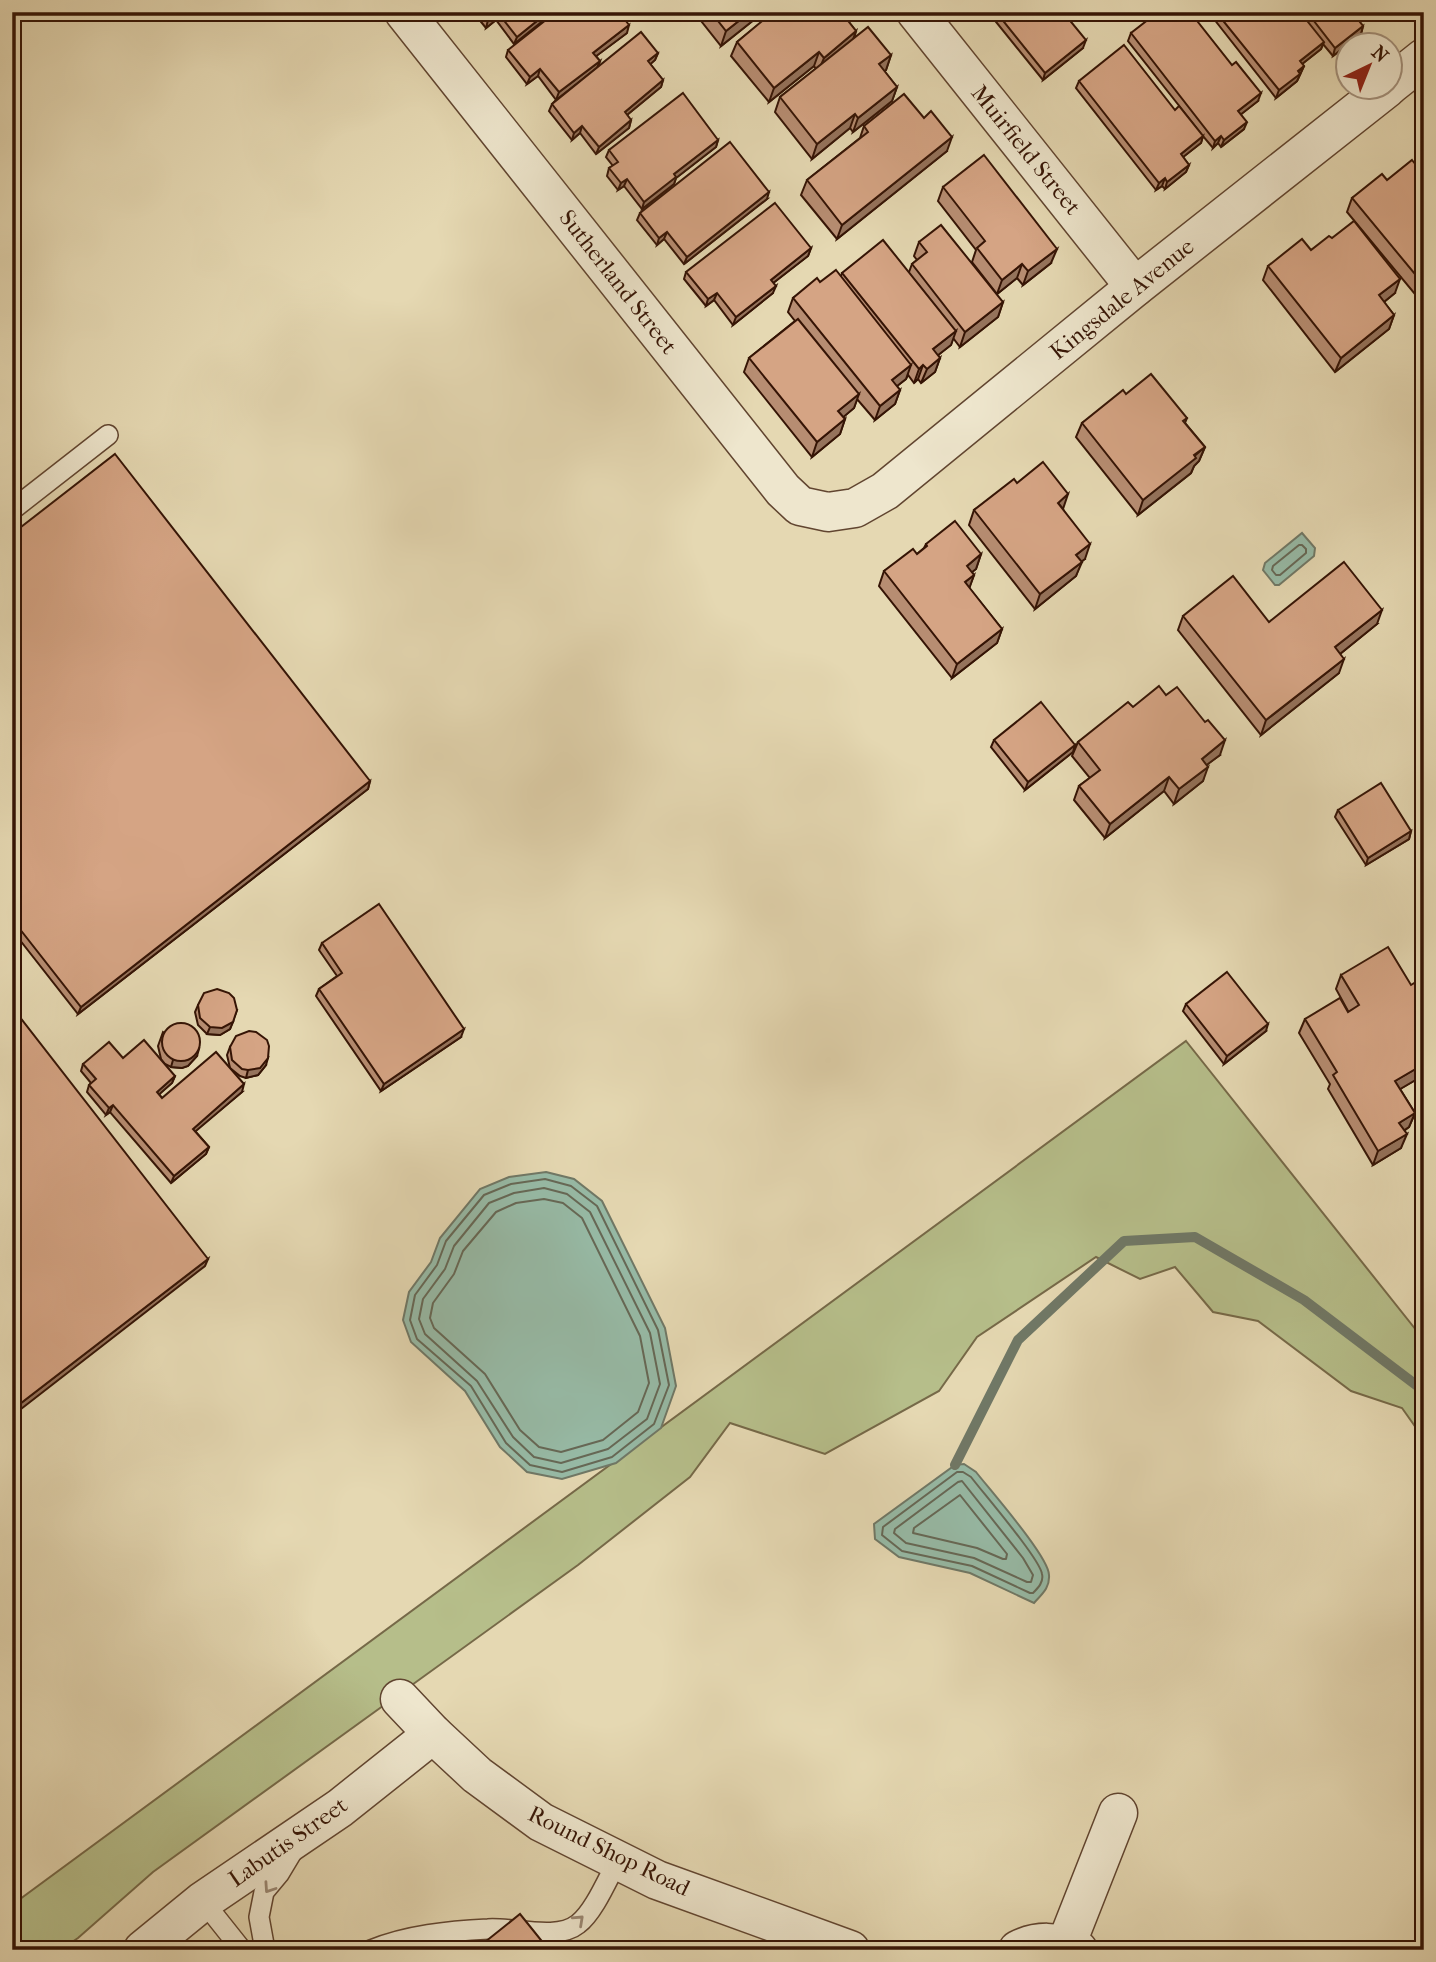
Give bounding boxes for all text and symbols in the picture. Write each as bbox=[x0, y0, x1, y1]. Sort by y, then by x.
north arrow bbox=[1334, 32, 1404, 102]
text: N bbox=[1367, 41, 1393, 68]
street label: Muirfield Street bbox=[966, 80, 1086, 220]
street label: Sutherland Street bbox=[553, 205, 683, 359]
street label: Kingsdale Avenue bbox=[1045, 233, 1199, 365]
street label: Labutis Street bbox=[224, 1791, 352, 1893]
street label: Round Shop Road bbox=[524, 1800, 695, 1902]
one-way arrow bbox=[265, 1880, 277, 1893]
one-way arrow bbox=[571, 1916, 584, 1928]

